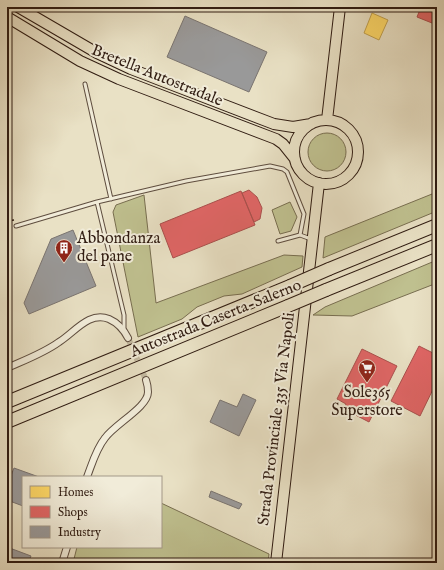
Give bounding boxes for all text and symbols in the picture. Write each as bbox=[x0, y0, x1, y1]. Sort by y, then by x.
street label: Bretella Autostradale bbox=[88, 41, 226, 111]
place label: Abbondanza del pane bbox=[76, 229, 160, 267]
building icon: Abbondanza del pane bbox=[54, 238, 74, 263]
street label: Autostrada Caserta-Salerno bbox=[127, 275, 305, 363]
street label: Strada Provinciale 335 Via Napoli bbox=[254, 311, 300, 527]
supermarket icon: Sole365 Superstore bbox=[357, 358, 377, 383]
place label: Sole365 Superstore bbox=[331, 383, 403, 421]
legend bbox=[22, 476, 162, 548]
text: Homes bbox=[58, 485, 94, 500]
text: Shops bbox=[58, 505, 88, 521]
text: Industry bbox=[58, 525, 101, 540]

